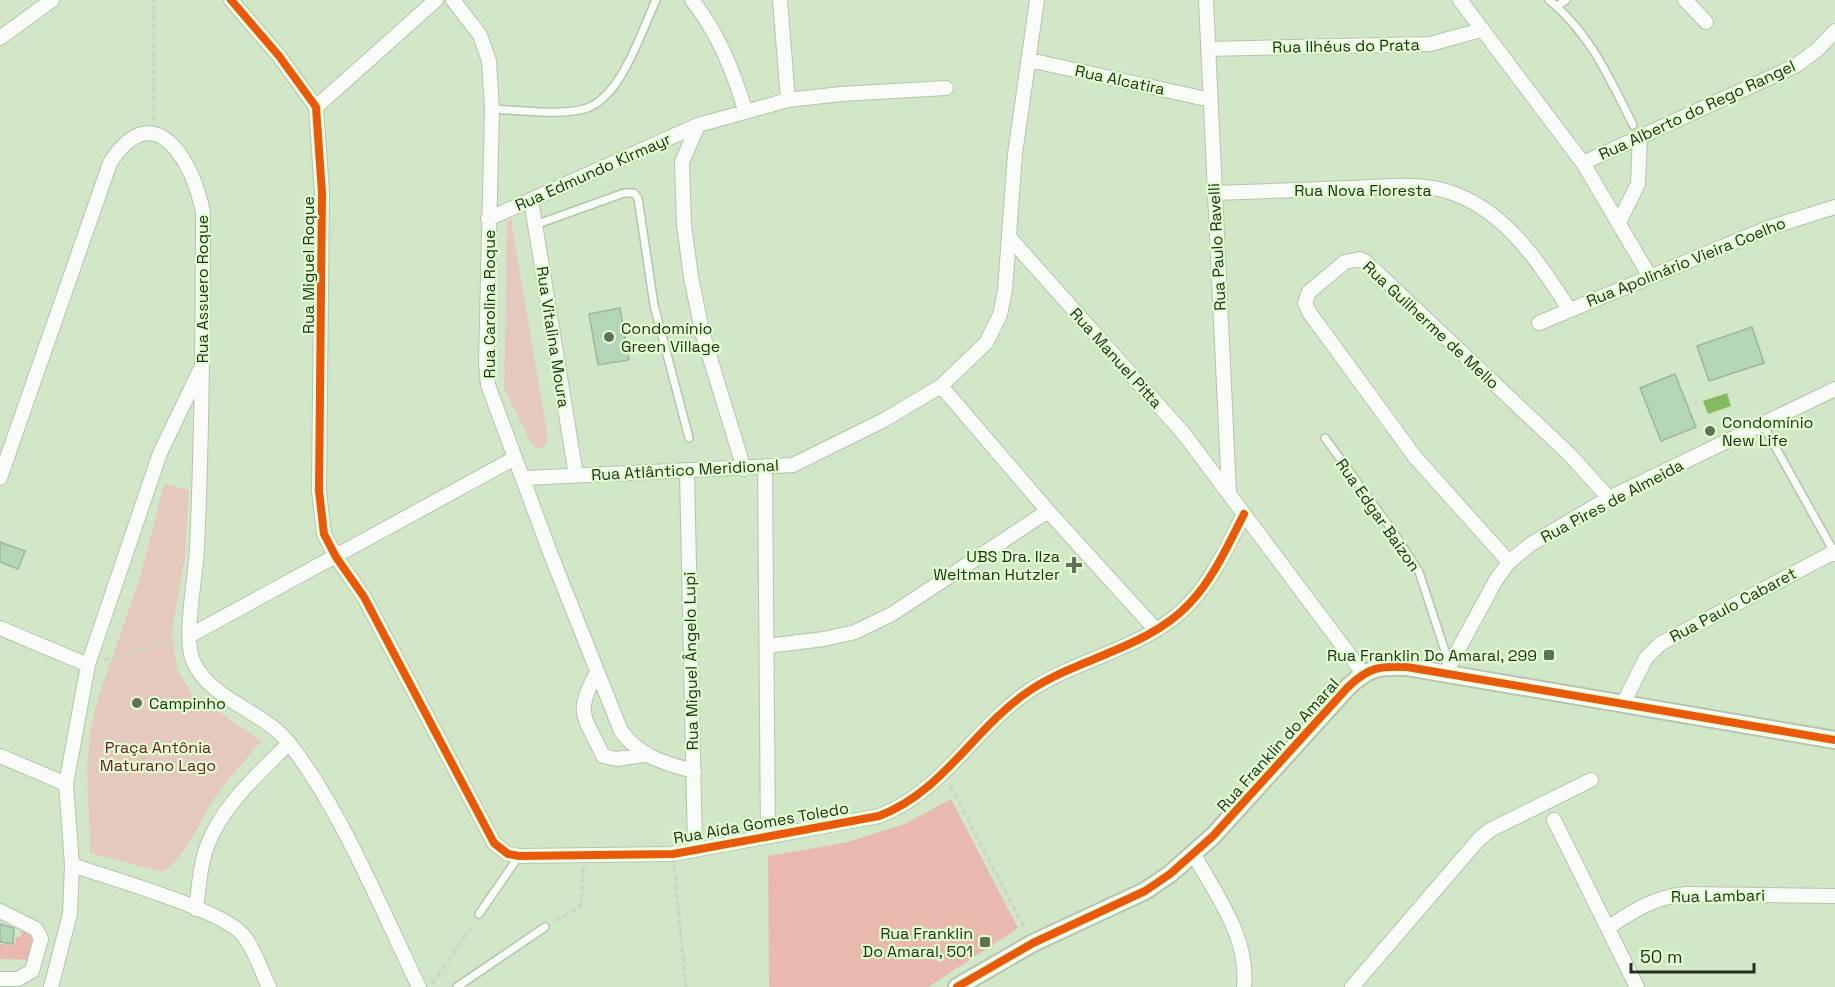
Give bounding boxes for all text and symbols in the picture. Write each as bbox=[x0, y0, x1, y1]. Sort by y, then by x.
street label: Rua Ilhéus do Prata bbox=[1272, 34, 1420, 58]
street label: Rua Alberto do Rego Rangel bbox=[1595, 55, 1799, 165]
street label: Rua Alcatira bbox=[1073, 60, 1167, 100]
street label: Rua Edmundo Kirmayr bbox=[512, 128, 674, 216]
street label: Rua Nova Floresta bbox=[1294, 180, 1432, 201]
street label: Rua Paulo Ravelli bbox=[1203, 183, 1231, 311]
street label: Rua Miguel Roque bbox=[298, 196, 319, 334]
street label: Rua Apolinário Vieira Coelho bbox=[1583, 212, 1789, 312]
street label: Rua Assuero Roque bbox=[192, 215, 213, 363]
street label: Rua Carolina Roque bbox=[479, 230, 500, 378]
street label: Rua Guilherme de Mello bbox=[1358, 256, 1504, 394]
street label: Rua Vitalina Moura bbox=[531, 265, 575, 409]
street label: Rua Manuel Pitta bbox=[1065, 303, 1167, 413]
place label: Condomínio Green Village bbox=[621, 318, 720, 357]
marker: Condomínio Green Village bbox=[602, 330, 616, 344]
place label: Condomínio New Life bbox=[1722, 412, 1813, 451]
marker: Condomínio New Life bbox=[1703, 424, 1717, 438]
street label: Rua Edgar Baizon bbox=[1331, 454, 1425, 576]
street label: Rua Pires de Almeida bbox=[1537, 454, 1687, 548]
street label: Rua Atlântico Meridional bbox=[591, 455, 779, 485]
place label: UBS Dra. Ilza Weltman Hutzler bbox=[933, 546, 1060, 585]
marker: UBS Dra. Ilza Weltman Hutzler bbox=[1065, 556, 1083, 574]
street label: Rua Paulo Cabaret bbox=[1666, 563, 1800, 647]
street label: Rua Miguel Ângelo Lupi bbox=[679, 572, 703, 750]
place label: Rua Franklin Do Amaral, 299 bbox=[1327, 645, 1537, 666]
marker: Rua Franklin Do Amaral, 299 bbox=[1542, 648, 1556, 662]
street label: Rua Franklin do Amaral bbox=[1212, 674, 1344, 816]
place label: Campinho bbox=[149, 693, 226, 714]
marker: Campinho bbox=[130, 696, 144, 710]
park label: Praça Antônia Maturano Lago bbox=[100, 737, 216, 776]
street label: Rua Aída Gomes Toledo bbox=[672, 797, 850, 849]
street label: Rua Lambari bbox=[1671, 885, 1765, 907]
place label: Rua Franklin Do Amaral, 501 bbox=[863, 923, 973, 962]
marker: Rua Franklin Do Amaral, 501 bbox=[978, 935, 992, 949]
scale bar bbox=[1631, 936, 1754, 974]
text: 50 m bbox=[1640, 945, 1682, 968]

